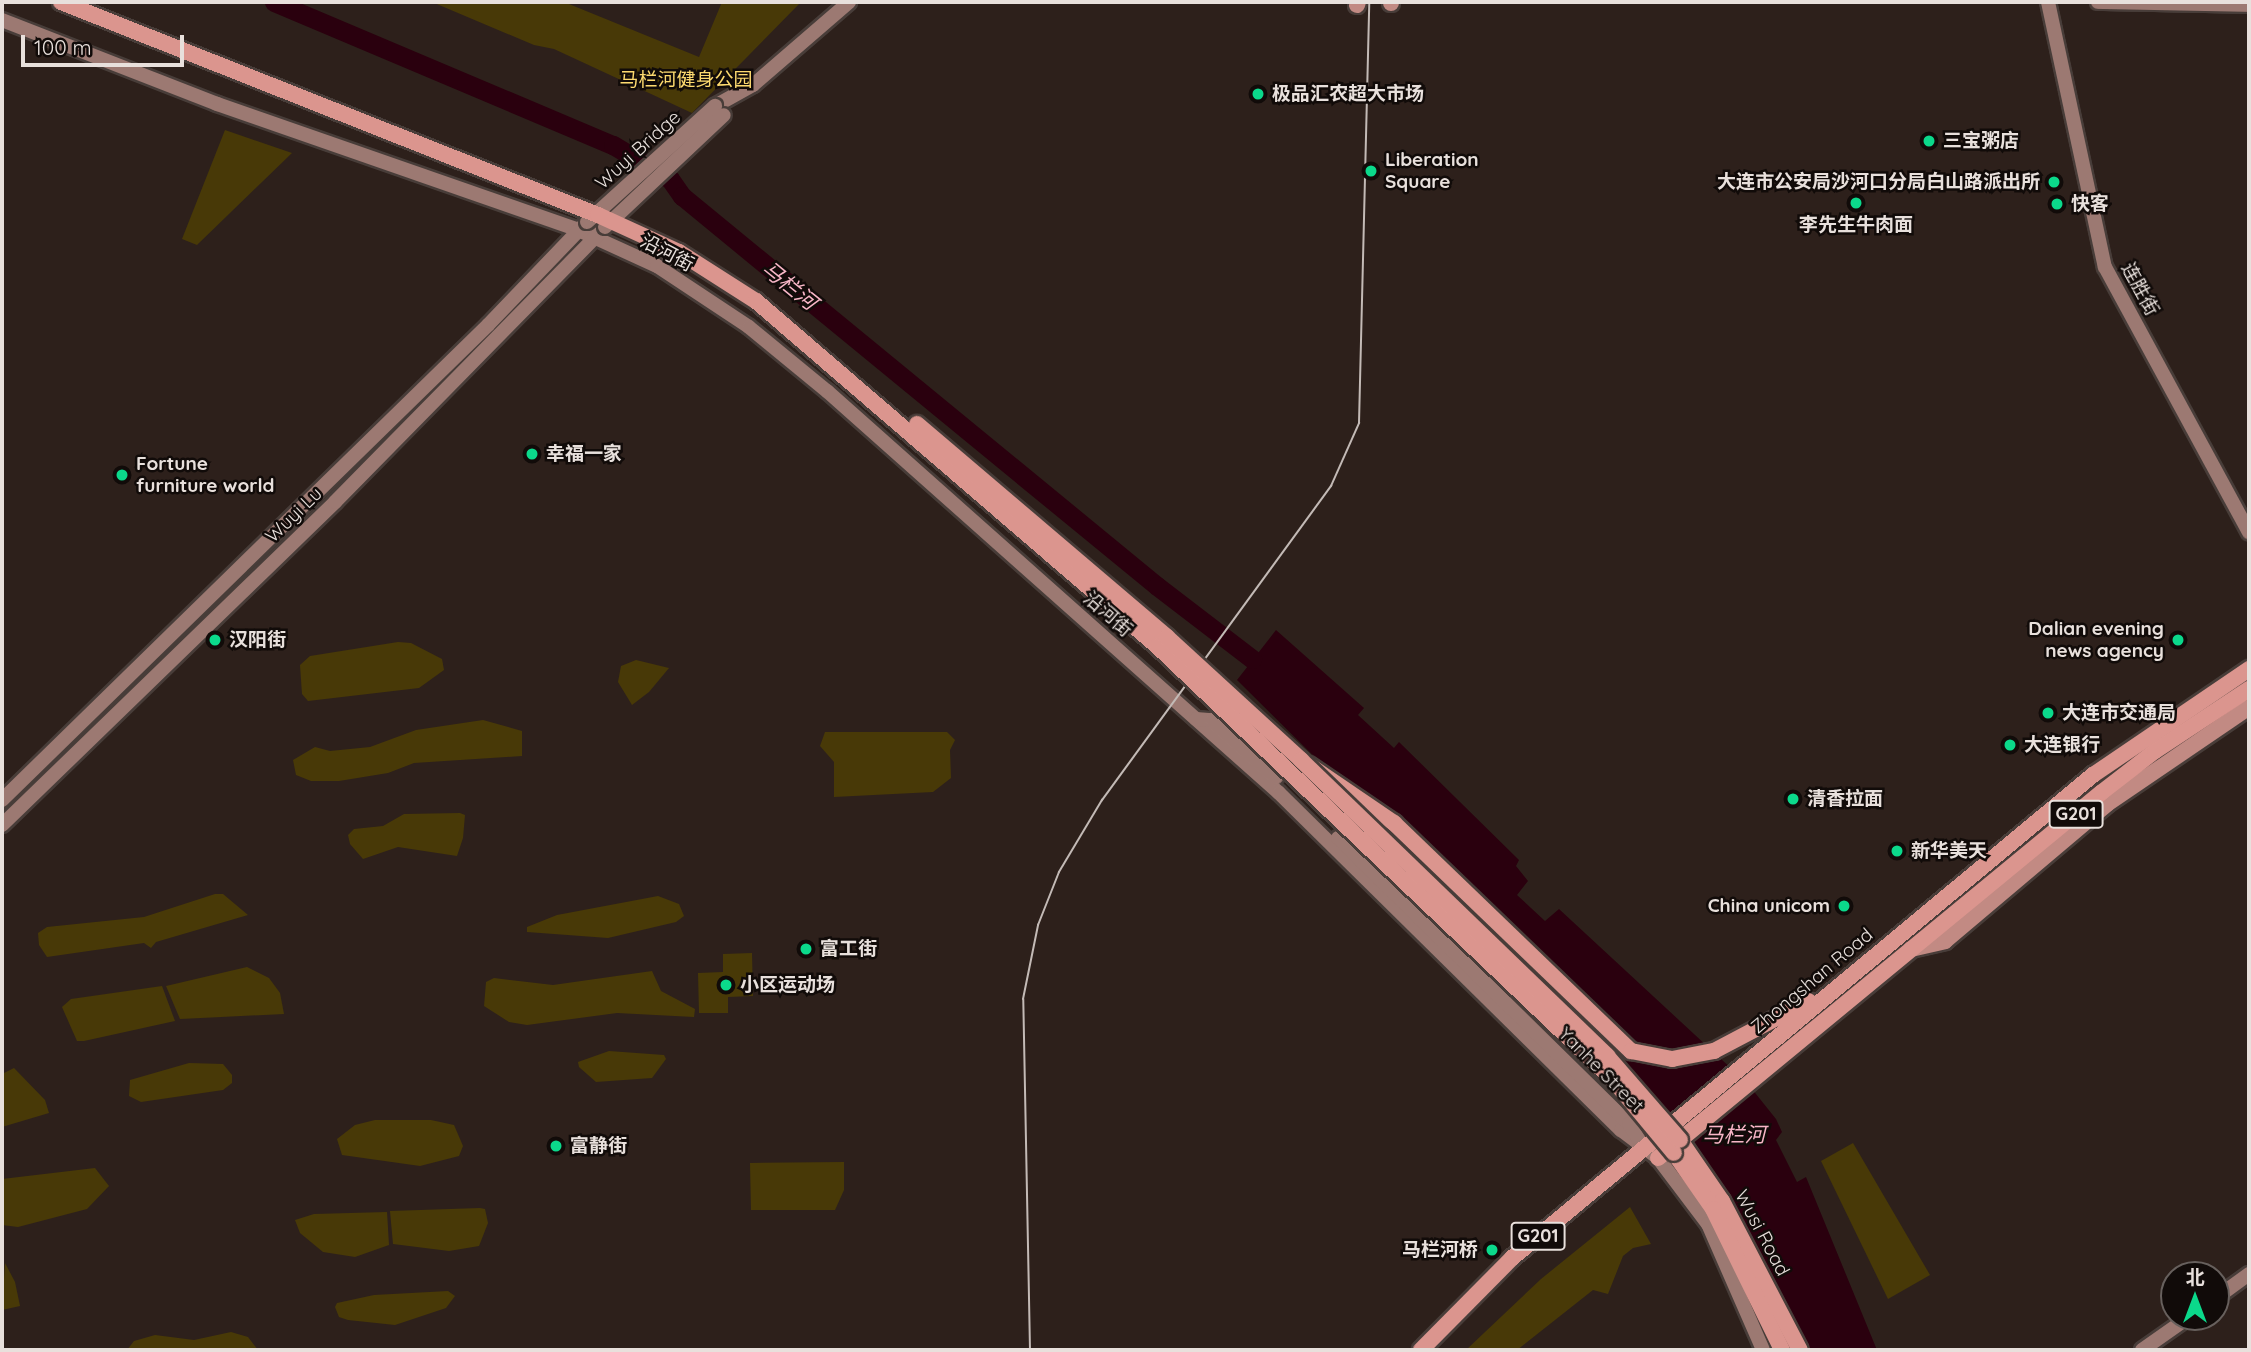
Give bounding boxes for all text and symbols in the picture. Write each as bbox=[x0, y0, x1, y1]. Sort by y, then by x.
scale bar bbox=[24, 21, 187, 65]
text: 100 m bbox=[34, 34, 92, 60]
park label: 马栏河健身公园 bbox=[620, 69, 752, 91]
place label: 极品汇农超大市场 bbox=[1272, 83, 1424, 105]
marker: 极品汇农超大市场 bbox=[1250, 86, 1266, 102]
street label: Wuyi Bridge bbox=[591, 106, 685, 194]
place label: 三宝粥店 bbox=[1943, 130, 2019, 152]
marker: 三宝粥店 bbox=[1921, 133, 1937, 149]
place label: Liberation Square bbox=[1385, 149, 1479, 193]
marker: Liberation Square bbox=[1363, 163, 1379, 179]
place label: 大连市公安局沙河口分局白山路派出所 bbox=[1717, 171, 2040, 193]
marker: 大连市公安局沙河口分局白山路派出所 bbox=[2046, 174, 2062, 190]
place label: 快客 bbox=[2071, 193, 2109, 215]
marker: 李先生牛肉面 bbox=[1848, 195, 1864, 211]
marker: 快客 bbox=[2049, 196, 2065, 212]
place label: 李先生牛肉面 bbox=[1799, 214, 1913, 236]
street label: 沿河街 bbox=[636, 230, 698, 276]
water label: 马栏河 bbox=[758, 255, 822, 315]
street label: 连胜街 bbox=[2116, 259, 2164, 319]
place label: 幸福一家 bbox=[546, 443, 622, 465]
marker: 幸福一家 bbox=[524, 446, 540, 462]
place label: Fortune furniture world bbox=[136, 453, 274, 497]
marker: Fortune furniture world bbox=[114, 467, 130, 483]
street label: Wuyi Lu bbox=[261, 483, 327, 547]
street label: 沿河街 bbox=[1079, 587, 1137, 641]
place label: Dalian evening news agency bbox=[2028, 618, 2164, 662]
place label: 汉阳街 bbox=[229, 629, 286, 651]
marker: 汉阳街 bbox=[207, 632, 223, 648]
marker: Dalian evening news agency bbox=[2170, 632, 2186, 648]
place label: 大连市交通局 bbox=[2062, 702, 2176, 724]
marker: 大连市交通局 bbox=[2040, 705, 2056, 721]
place label: 大连银行 bbox=[2024, 734, 2100, 756]
marker: 大连银行 bbox=[2002, 737, 2018, 753]
place label: 清香拉面 bbox=[1807, 788, 1883, 810]
marker: 清香拉面 bbox=[1785, 791, 1801, 807]
road number: G201 bbox=[2048, 800, 2104, 828]
place label: 新华美天 bbox=[1911, 840, 1987, 862]
marker: 新华美天 bbox=[1889, 843, 1905, 859]
place label: China unicom bbox=[1708, 895, 1830, 917]
marker: China unicom bbox=[1836, 898, 1852, 914]
street label: Zhongshan Road bbox=[1747, 924, 1877, 1038]
place label: 富工街 bbox=[820, 938, 877, 960]
marker: 富工街 bbox=[798, 941, 814, 957]
place label: 小区运动场 bbox=[740, 974, 835, 996]
marker: 小区运动场 bbox=[718, 977, 734, 993]
street label: Yanhe Street bbox=[1554, 1023, 1648, 1117]
water label: 马栏河 bbox=[1703, 1121, 1765, 1147]
place label: 富静街 bbox=[570, 1135, 627, 1157]
marker: 富静街 bbox=[548, 1138, 564, 1154]
street label: Wusi Road bbox=[1730, 1186, 1794, 1280]
road number: G201 bbox=[1510, 1222, 1566, 1251]
place label: 马栏河桥 bbox=[1402, 1239, 1478, 1261]
marker: 马栏河桥 bbox=[1484, 1242, 1500, 1258]
north arrow bbox=[2160, 1261, 2230, 1331]
text: 北 bbox=[2185, 1265, 2205, 1289]

